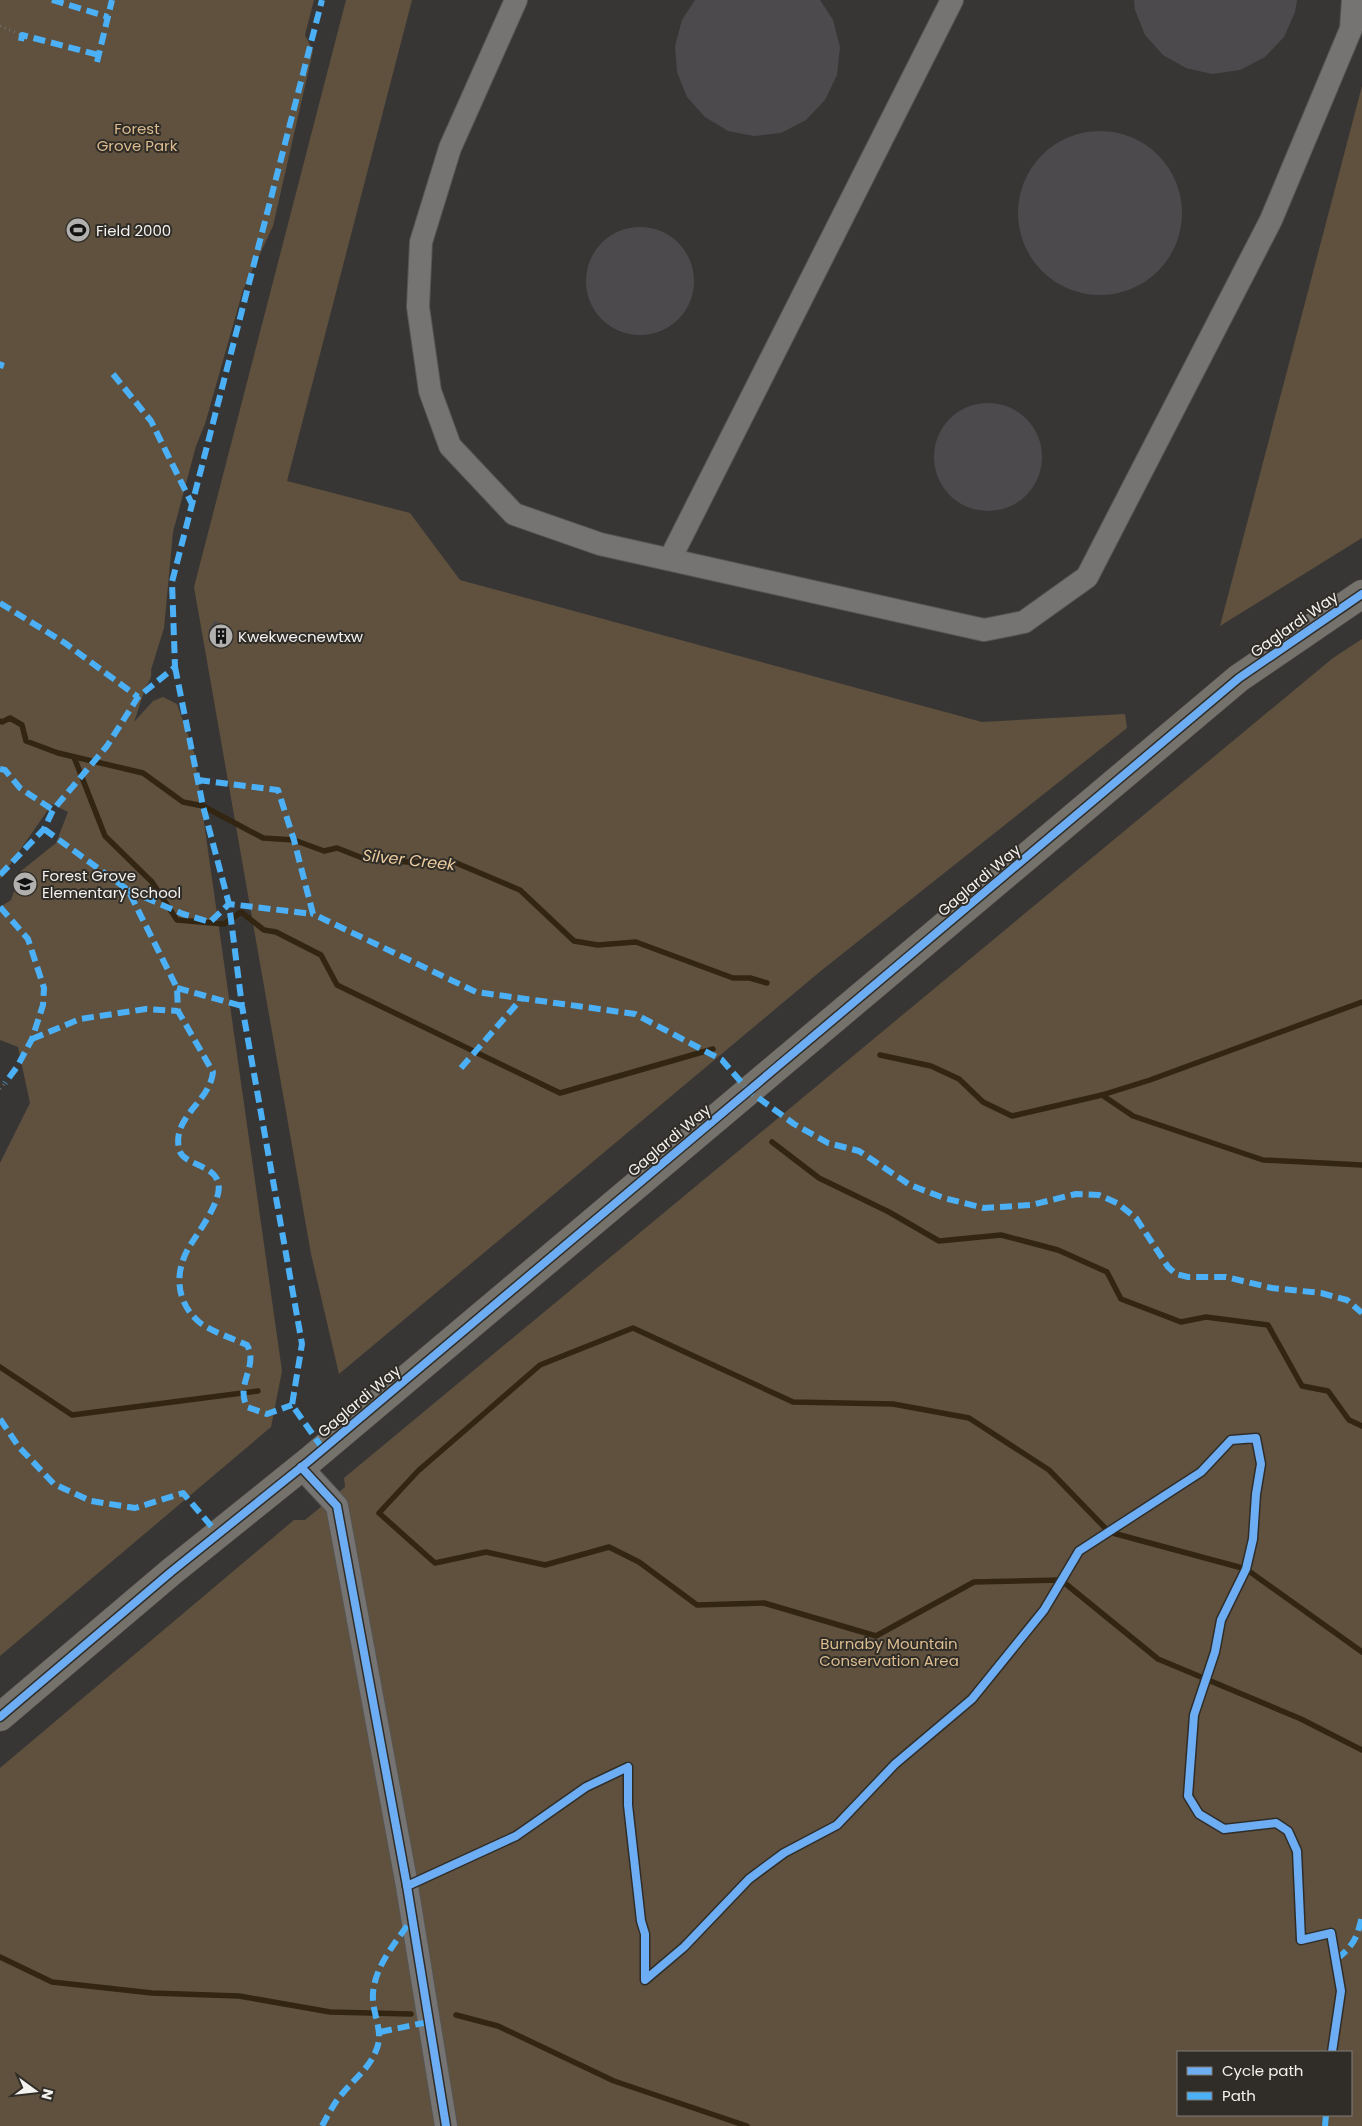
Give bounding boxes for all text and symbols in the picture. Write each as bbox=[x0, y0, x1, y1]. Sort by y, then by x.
park label: Forest Grove Park bbox=[97, 118, 178, 156]
sports icon: Field 2000 bbox=[65, 217, 91, 243]
place label: Field 2000 bbox=[96, 220, 171, 241]
street label: Gaglardi Way bbox=[1246, 586, 1342, 662]
building icon: Kwekwecnewtxw bbox=[208, 623, 234, 649]
place label: Kwekwecnewtxw bbox=[238, 626, 364, 647]
street label: Gaglardi Way bbox=[933, 839, 1025, 921]
water label: Silver Creek bbox=[361, 844, 457, 876]
place label: Forest Grove Elementary School bbox=[42, 865, 181, 903]
school or university icon: Forest Grove Elementary School bbox=[12, 871, 38, 897]
street label: Gaglardi Way bbox=[623, 1099, 715, 1181]
street label: Gaglardi Way bbox=[313, 1360, 405, 1442]
park label: Burnaby Mountain Conservation Area bbox=[819, 1633, 959, 1671]
legend bbox=[1177, 2051, 1352, 2116]
text: Cycle path bbox=[1222, 2060, 1303, 2081]
north arrow bbox=[10, 2066, 60, 2116]
text: Path bbox=[1222, 2085, 1256, 2106]
text: N bbox=[37, 2087, 59, 2102]

